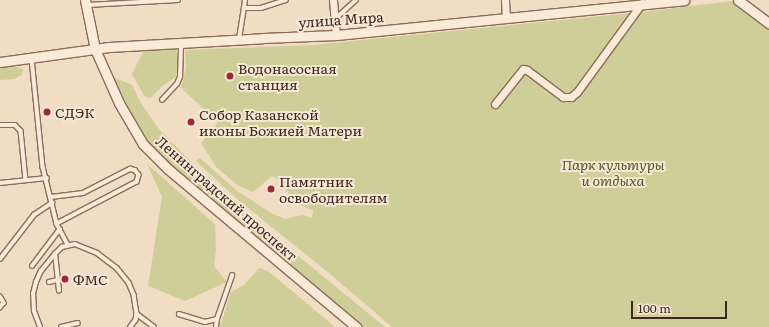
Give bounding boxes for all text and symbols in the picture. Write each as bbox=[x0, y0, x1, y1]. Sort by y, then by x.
street label: улица Мира bbox=[298, 8, 384, 30]
place label: Водонасосная станция bbox=[238, 60, 337, 92]
marker: Водонасосная станция bbox=[225, 71, 235, 81]
place label: СДЭК bbox=[55, 104, 94, 120]
place label: Собор Казанской иконы Божией Матери bbox=[199, 106, 362, 138]
marker: СДЭК bbox=[42, 107, 52, 117]
marker: Собор Казанской иконы Божией Матери bbox=[186, 117, 196, 127]
street label: Ленинградский проспект bbox=[153, 132, 301, 264]
park label: Парк культуры и отдыха bbox=[561, 156, 665, 188]
place label: Памятник освободителям bbox=[279, 173, 388, 206]
marker: Памятник освободителям bbox=[266, 184, 276, 194]
place label: ФМС bbox=[73, 271, 108, 287]
marker: ФМС bbox=[60, 274, 70, 284]
scale bar bbox=[633, 293, 729, 319]
text: 100 m bbox=[638, 299, 671, 317]

